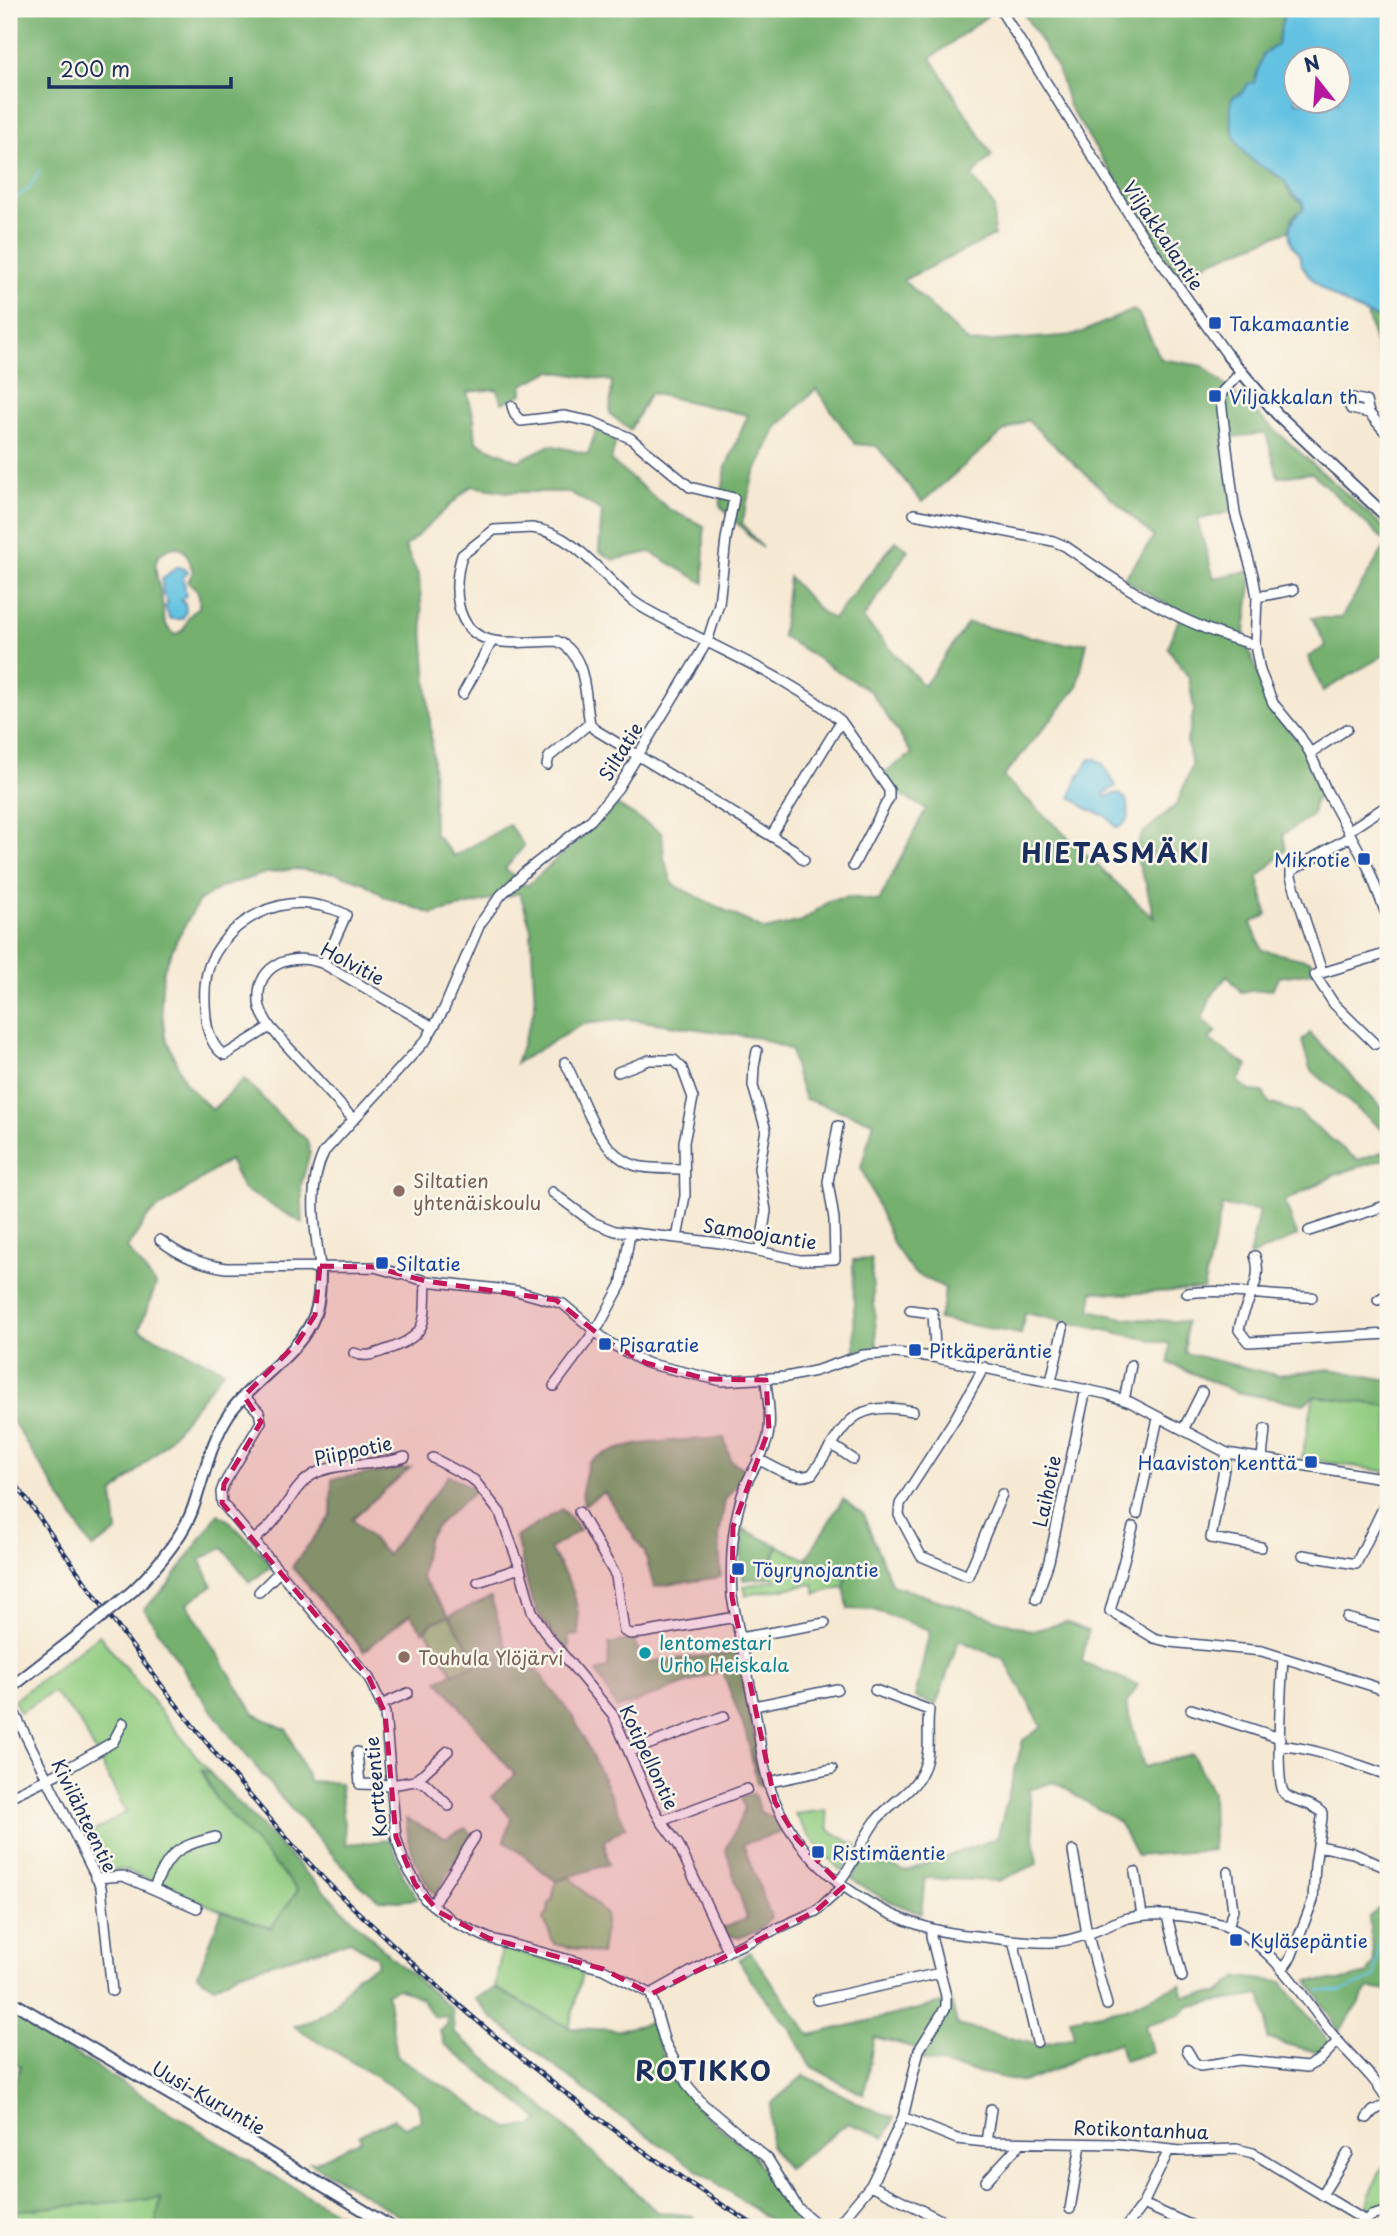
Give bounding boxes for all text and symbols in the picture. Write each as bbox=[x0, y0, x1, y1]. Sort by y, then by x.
scale bar bbox=[49, 46, 231, 90]
north arrow bbox=[1282, 46, 1352, 116]
text: N bbox=[1300, 47, 1323, 78]
text: 200 m bbox=[60, 52, 130, 84]
street label: Viljakkalantie bbox=[1117, 174, 1211, 296]
place label: Takamaantie bbox=[1229, 309, 1350, 337]
marker: Takamaantie bbox=[1207, 315, 1223, 331]
place label: Viljakkalan th bbox=[1229, 382, 1358, 410]
marker: Viljakkalan th bbox=[1207, 388, 1223, 404]
street label: Siltatie bbox=[591, 716, 649, 786]
district label: HIETASMÄKI bbox=[1021, 833, 1211, 872]
place label: Mikrotie bbox=[1274, 845, 1350, 873]
marker: Mikrotie bbox=[1356, 851, 1372, 867]
street label: Holvitie bbox=[316, 935, 390, 991]
place label: Siltatien yhtenäiskoulu bbox=[413, 1166, 541, 1216]
marker: Siltatien yhtenäiskoulu bbox=[391, 1183, 407, 1199]
street label: Samoojantie bbox=[701, 1210, 819, 1256]
place label: Siltatie bbox=[396, 1249, 461, 1277]
marker: Siltatie bbox=[374, 1255, 390, 1271]
place label: Pisaratie bbox=[619, 1330, 699, 1358]
marker: Pisaratie bbox=[597, 1336, 613, 1352]
place label: Pitkäperäntie bbox=[929, 1336, 1052, 1364]
marker: Pitkäperäntie bbox=[907, 1342, 923, 1358]
street label: Piippotie bbox=[312, 1428, 394, 1472]
place label: Haaviston kenttä bbox=[1138, 1448, 1297, 1476]
street label: Laihotie bbox=[1025, 1453, 1067, 1529]
marker: Haaviston kenttä bbox=[1303, 1454, 1319, 1470]
place label: Töyrynojantie bbox=[752, 1555, 879, 1583]
marker: Töyrynojantie bbox=[730, 1561, 746, 1577]
place label: lentomestari Urho Heiskala bbox=[659, 1628, 789, 1678]
place label: Touhula Ylöjärvi bbox=[418, 1643, 563, 1671]
marker: lentomestari Urho Heiskala bbox=[637, 1645, 653, 1661]
marker: Touhula Ylöjärvi bbox=[396, 1649, 412, 1665]
street label: Kotipellontie bbox=[614, 1700, 686, 1814]
street label: Kortteentie bbox=[357, 1735, 393, 1839]
street label: Kivilähteentie bbox=[45, 1753, 125, 1877]
place label: Ristimäentie bbox=[832, 1838, 946, 1866]
marker: Ristimäentie bbox=[810, 1844, 826, 1860]
place label: Kyläsepäntie bbox=[1250, 1926, 1368, 1954]
marker: Kyläsepäntie bbox=[1228, 1932, 1244, 1948]
district label: ROTIKKO bbox=[635, 2051, 773, 2090]
street label: Uusi-Kuruntie bbox=[147, 2053, 271, 2141]
street label: Rotikontanhua bbox=[1073, 2113, 1209, 2145]

